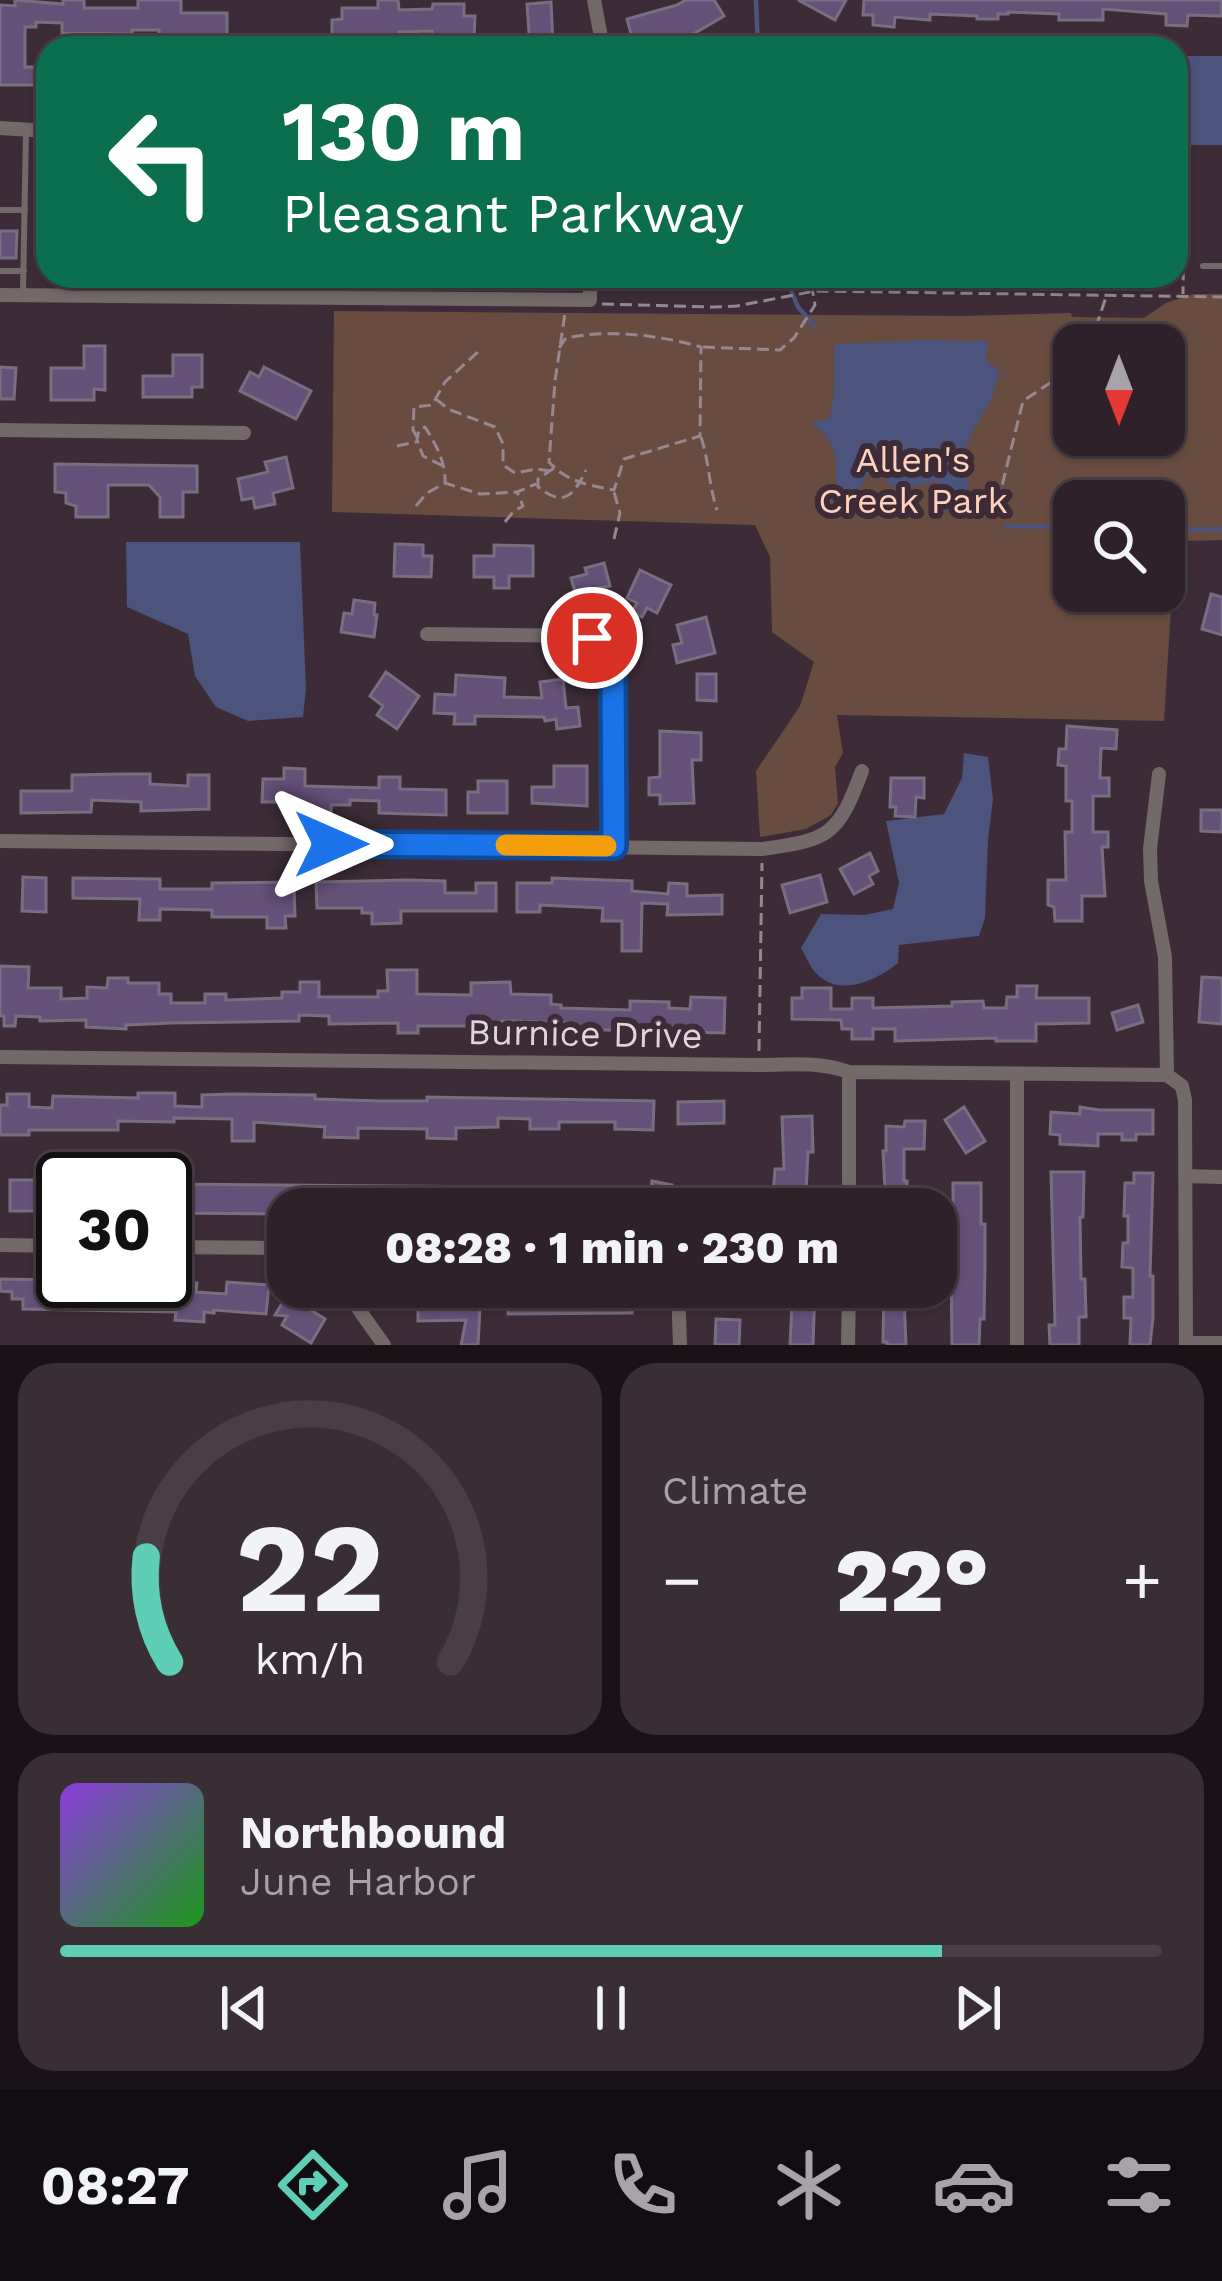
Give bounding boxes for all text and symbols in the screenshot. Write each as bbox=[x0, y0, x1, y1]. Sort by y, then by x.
text: 130 m bbox=[282, 82, 525, 180]
icon: left bbox=[84, 84, 240, 240]
text: Pleasant Parkway bbox=[282, 182, 744, 245]
north arrow bbox=[1053, 324, 1185, 456]
map controls bbox=[1053, 324, 1185, 612]
park label: Allen's Creek Park bbox=[818, 439, 1008, 522]
button: search bbox=[1053, 480, 1185, 612]
pin bbox=[541, 587, 643, 689]
icon: arrive bbox=[559, 605, 625, 671]
position arrow bbox=[268, 781, 394, 907]
street label: Burnice Drive bbox=[467, 1011, 703, 1057]
speed limit sign: 30 bbox=[36, 1152, 192, 1308]
text: 08:28 · 1 min · 230 m bbox=[385, 1221, 839, 1274]
text: Climate bbox=[662, 1468, 808, 1513]
text: 22 bbox=[236, 1495, 384, 1641]
text: 22° bbox=[835, 1527, 989, 1633]
text: − bbox=[662, 1542, 702, 1619]
text: + bbox=[1122, 1542, 1162, 1619]
text: km/h bbox=[255, 1634, 365, 1684]
text: Northbound bbox=[240, 1806, 506, 1859]
text: June Harbor bbox=[240, 1859, 476, 1904]
icon: previous bbox=[211, 1975, 277, 2041]
icon: pause bbox=[578, 1975, 644, 2041]
icon: next bbox=[945, 1975, 1011, 2041]
icon: directions bbox=[271, 2143, 355, 2227]
icon: music bbox=[436, 2143, 520, 2227]
icon: phone bbox=[601, 2143, 685, 2227]
icon: climate bbox=[767, 2143, 851, 2227]
icon: car bbox=[932, 2143, 1016, 2227]
icon: filters bbox=[1097, 2143, 1181, 2227]
text: 08:27 bbox=[41, 2154, 190, 2217]

